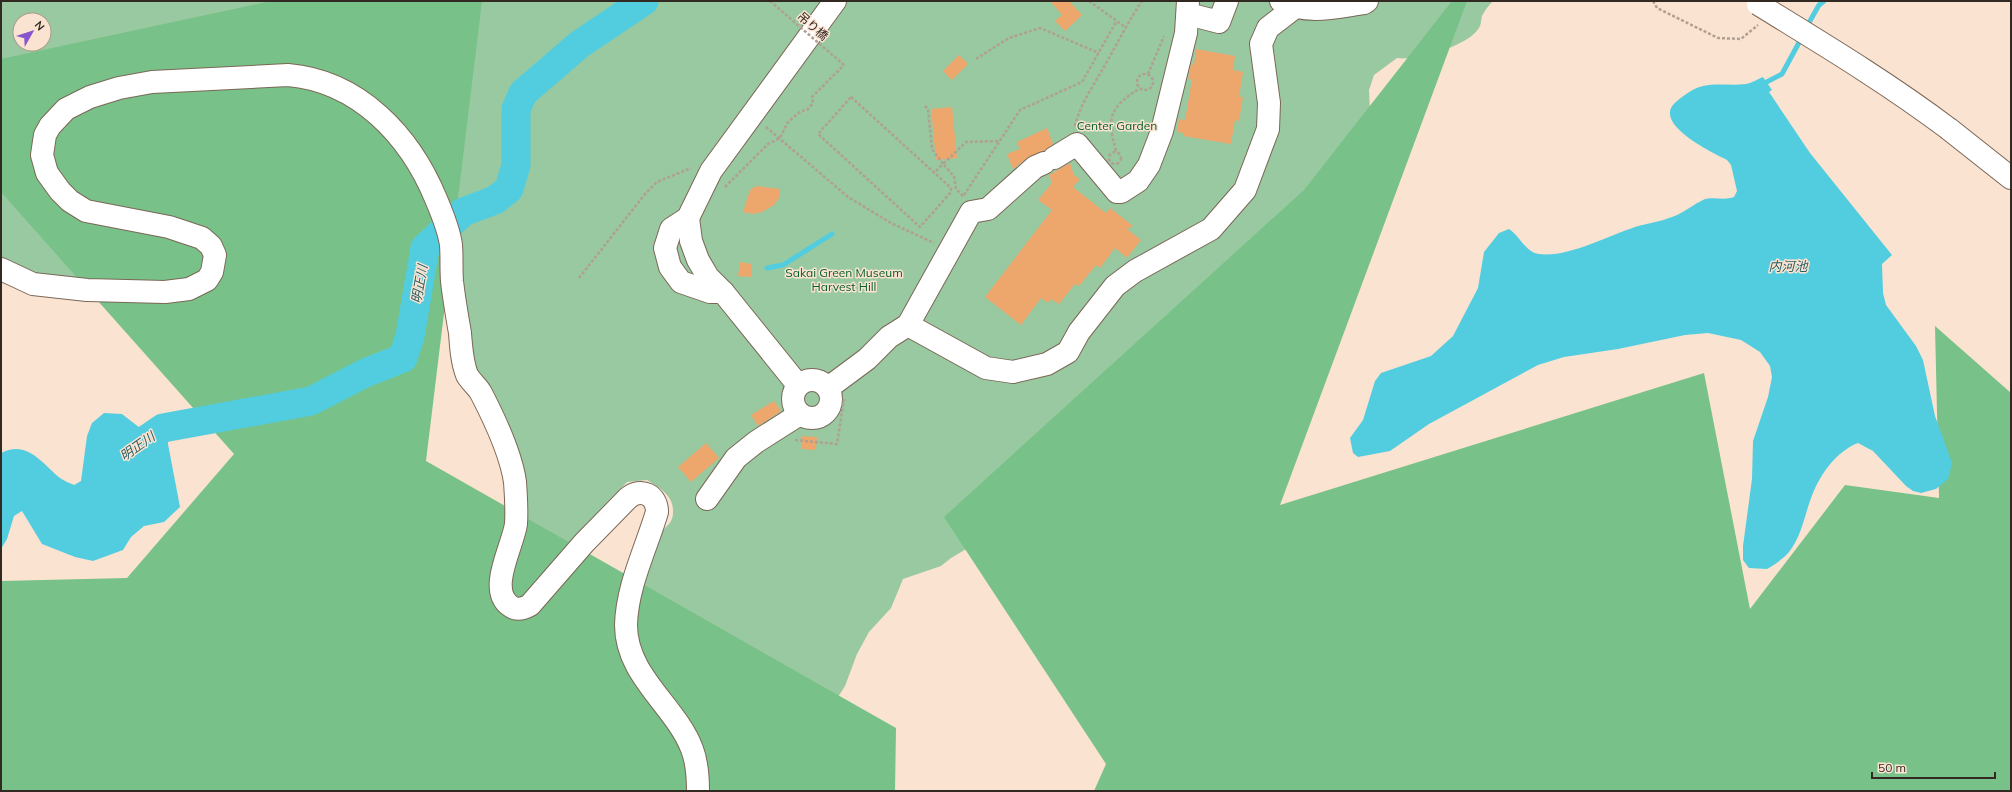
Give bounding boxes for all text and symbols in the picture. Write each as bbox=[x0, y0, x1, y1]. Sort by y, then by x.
street label: 吊り橋 bbox=[794, 9, 832, 43]
north arrow bbox=[12, 12, 52, 52]
text: N bbox=[32, 18, 48, 33]
park label: Center Garden bbox=[1077, 118, 1157, 133]
water label: 内河池 bbox=[1768, 258, 1809, 274]
water label: 明正川 bbox=[408, 261, 431, 305]
park label: Sakai Green Museum Harvest Hill bbox=[785, 265, 903, 294]
water label: 明正川 bbox=[116, 427, 159, 464]
scale bar bbox=[1872, 754, 1995, 780]
text: 50 m bbox=[1878, 760, 1906, 775]

